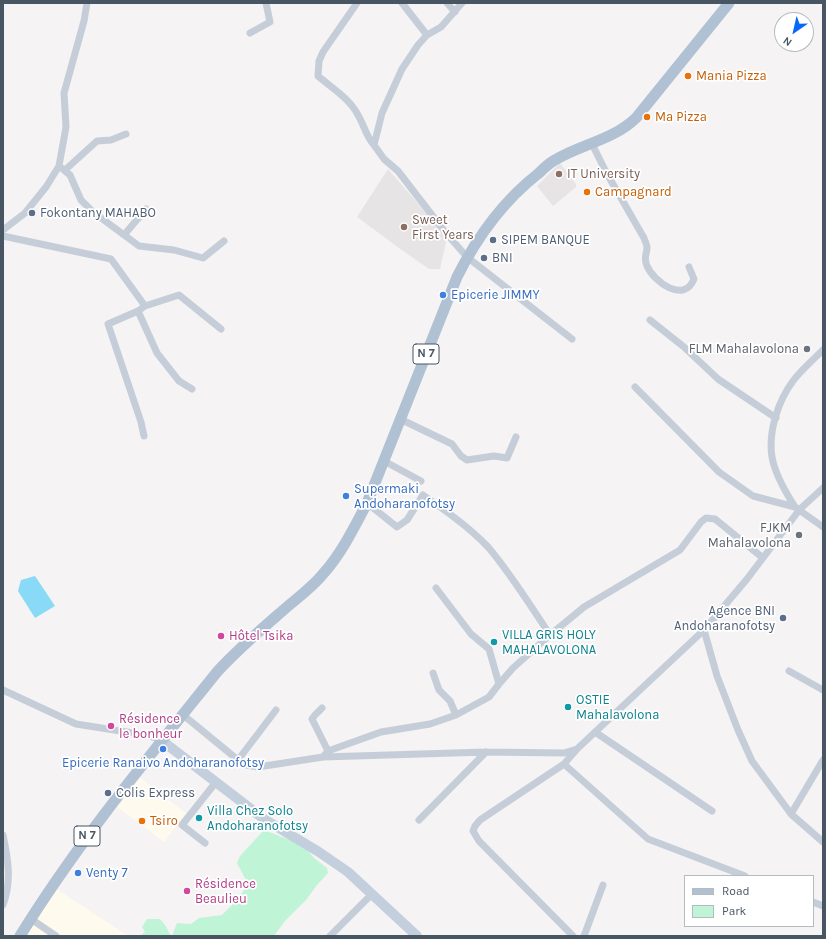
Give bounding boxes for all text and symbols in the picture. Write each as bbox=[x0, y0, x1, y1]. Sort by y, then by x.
north arrow bbox=[774, 12, 814, 52]
text: N bbox=[781, 34, 794, 49]
place label: Mania Pizza bbox=[696, 68, 767, 84]
marker: Mania Pizza bbox=[683, 71, 693, 81]
place label: Ma Pizza bbox=[655, 109, 707, 125]
marker: Ma Pizza bbox=[642, 112, 652, 122]
place label: IT University bbox=[567, 166, 640, 182]
marker: IT University bbox=[554, 169, 564, 179]
place label: Campagnard bbox=[595, 184, 672, 200]
marker: Campagnard bbox=[582, 187, 592, 197]
place label: Fokontany MAHABO bbox=[40, 205, 156, 221]
marker: Fokontany MAHABO bbox=[27, 208, 37, 218]
place label: Sweet First Years bbox=[412, 212, 474, 243]
marker: Sweet First Years bbox=[399, 222, 409, 232]
place label: SIPEM BANQUE bbox=[501, 232, 590, 248]
marker: SIPEM BANQUE bbox=[488, 235, 498, 245]
place label: BNI bbox=[492, 250, 513, 266]
marker: BNI bbox=[479, 253, 489, 263]
place label: Epicerie JIMMY bbox=[451, 287, 540, 303]
marker: Epicerie JIMMY bbox=[438, 290, 448, 300]
place label: FLM Mahalavolona bbox=[689, 341, 799, 357]
road number: N 7 bbox=[413, 344, 439, 364]
marker: FLM Mahalavolona bbox=[802, 344, 812, 354]
place label: Supermaki Andoharanofotsy bbox=[354, 481, 455, 512]
marker: Supermaki Andoharanofotsy bbox=[341, 491, 351, 501]
place label: FJKM Mahalavolona bbox=[708, 520, 791, 551]
marker: FJKM Mahalavolona bbox=[794, 530, 804, 540]
place label: Agence BNI Andoharanofotsy bbox=[674, 603, 775, 634]
marker: Agence BNI Andoharanofotsy bbox=[778, 613, 788, 623]
place label: VILLA GRIS HOLY MAHALAVOLONA bbox=[502, 627, 596, 658]
place label: Hôtel Tsika bbox=[229, 628, 294, 644]
marker: Hôtel Tsika bbox=[216, 631, 226, 641]
marker: VILLA GRIS HOLY MAHALAVOLONA bbox=[489, 637, 499, 647]
place label: OSTIE Mahalavolona bbox=[576, 692, 659, 723]
marker: OSTIE Mahalavolona bbox=[563, 702, 573, 712]
place label: Résidence le bonheur bbox=[119, 711, 182, 742]
marker: Résidence le bonheur bbox=[106, 721, 116, 731]
marker: Epicerie Ranaivo Andoharanofotsy bbox=[158, 744, 168, 754]
place label: Epicerie Ranaivo Andoharanofotsy bbox=[62, 755, 264, 771]
place label: Colis Express bbox=[116, 785, 195, 801]
marker: Colis Express bbox=[103, 788, 113, 798]
place label: Villa Chez Solo Andoharanofotsy bbox=[207, 803, 308, 834]
place label: Tsiro bbox=[150, 813, 178, 829]
marker: Villa Chez Solo Andoharanofotsy bbox=[194, 813, 204, 823]
marker: Tsiro bbox=[137, 816, 147, 826]
road number: N 7 bbox=[74, 826, 100, 846]
place label: Venty 7 bbox=[86, 865, 128, 881]
marker: Venty 7 bbox=[73, 868, 83, 878]
legend bbox=[684, 875, 814, 927]
place label: Résidence Beaulieu bbox=[195, 876, 256, 907]
text: Road bbox=[722, 884, 750, 898]
marker: Résidence Beaulieu bbox=[182, 886, 192, 896]
text: Park bbox=[722, 904, 746, 918]

